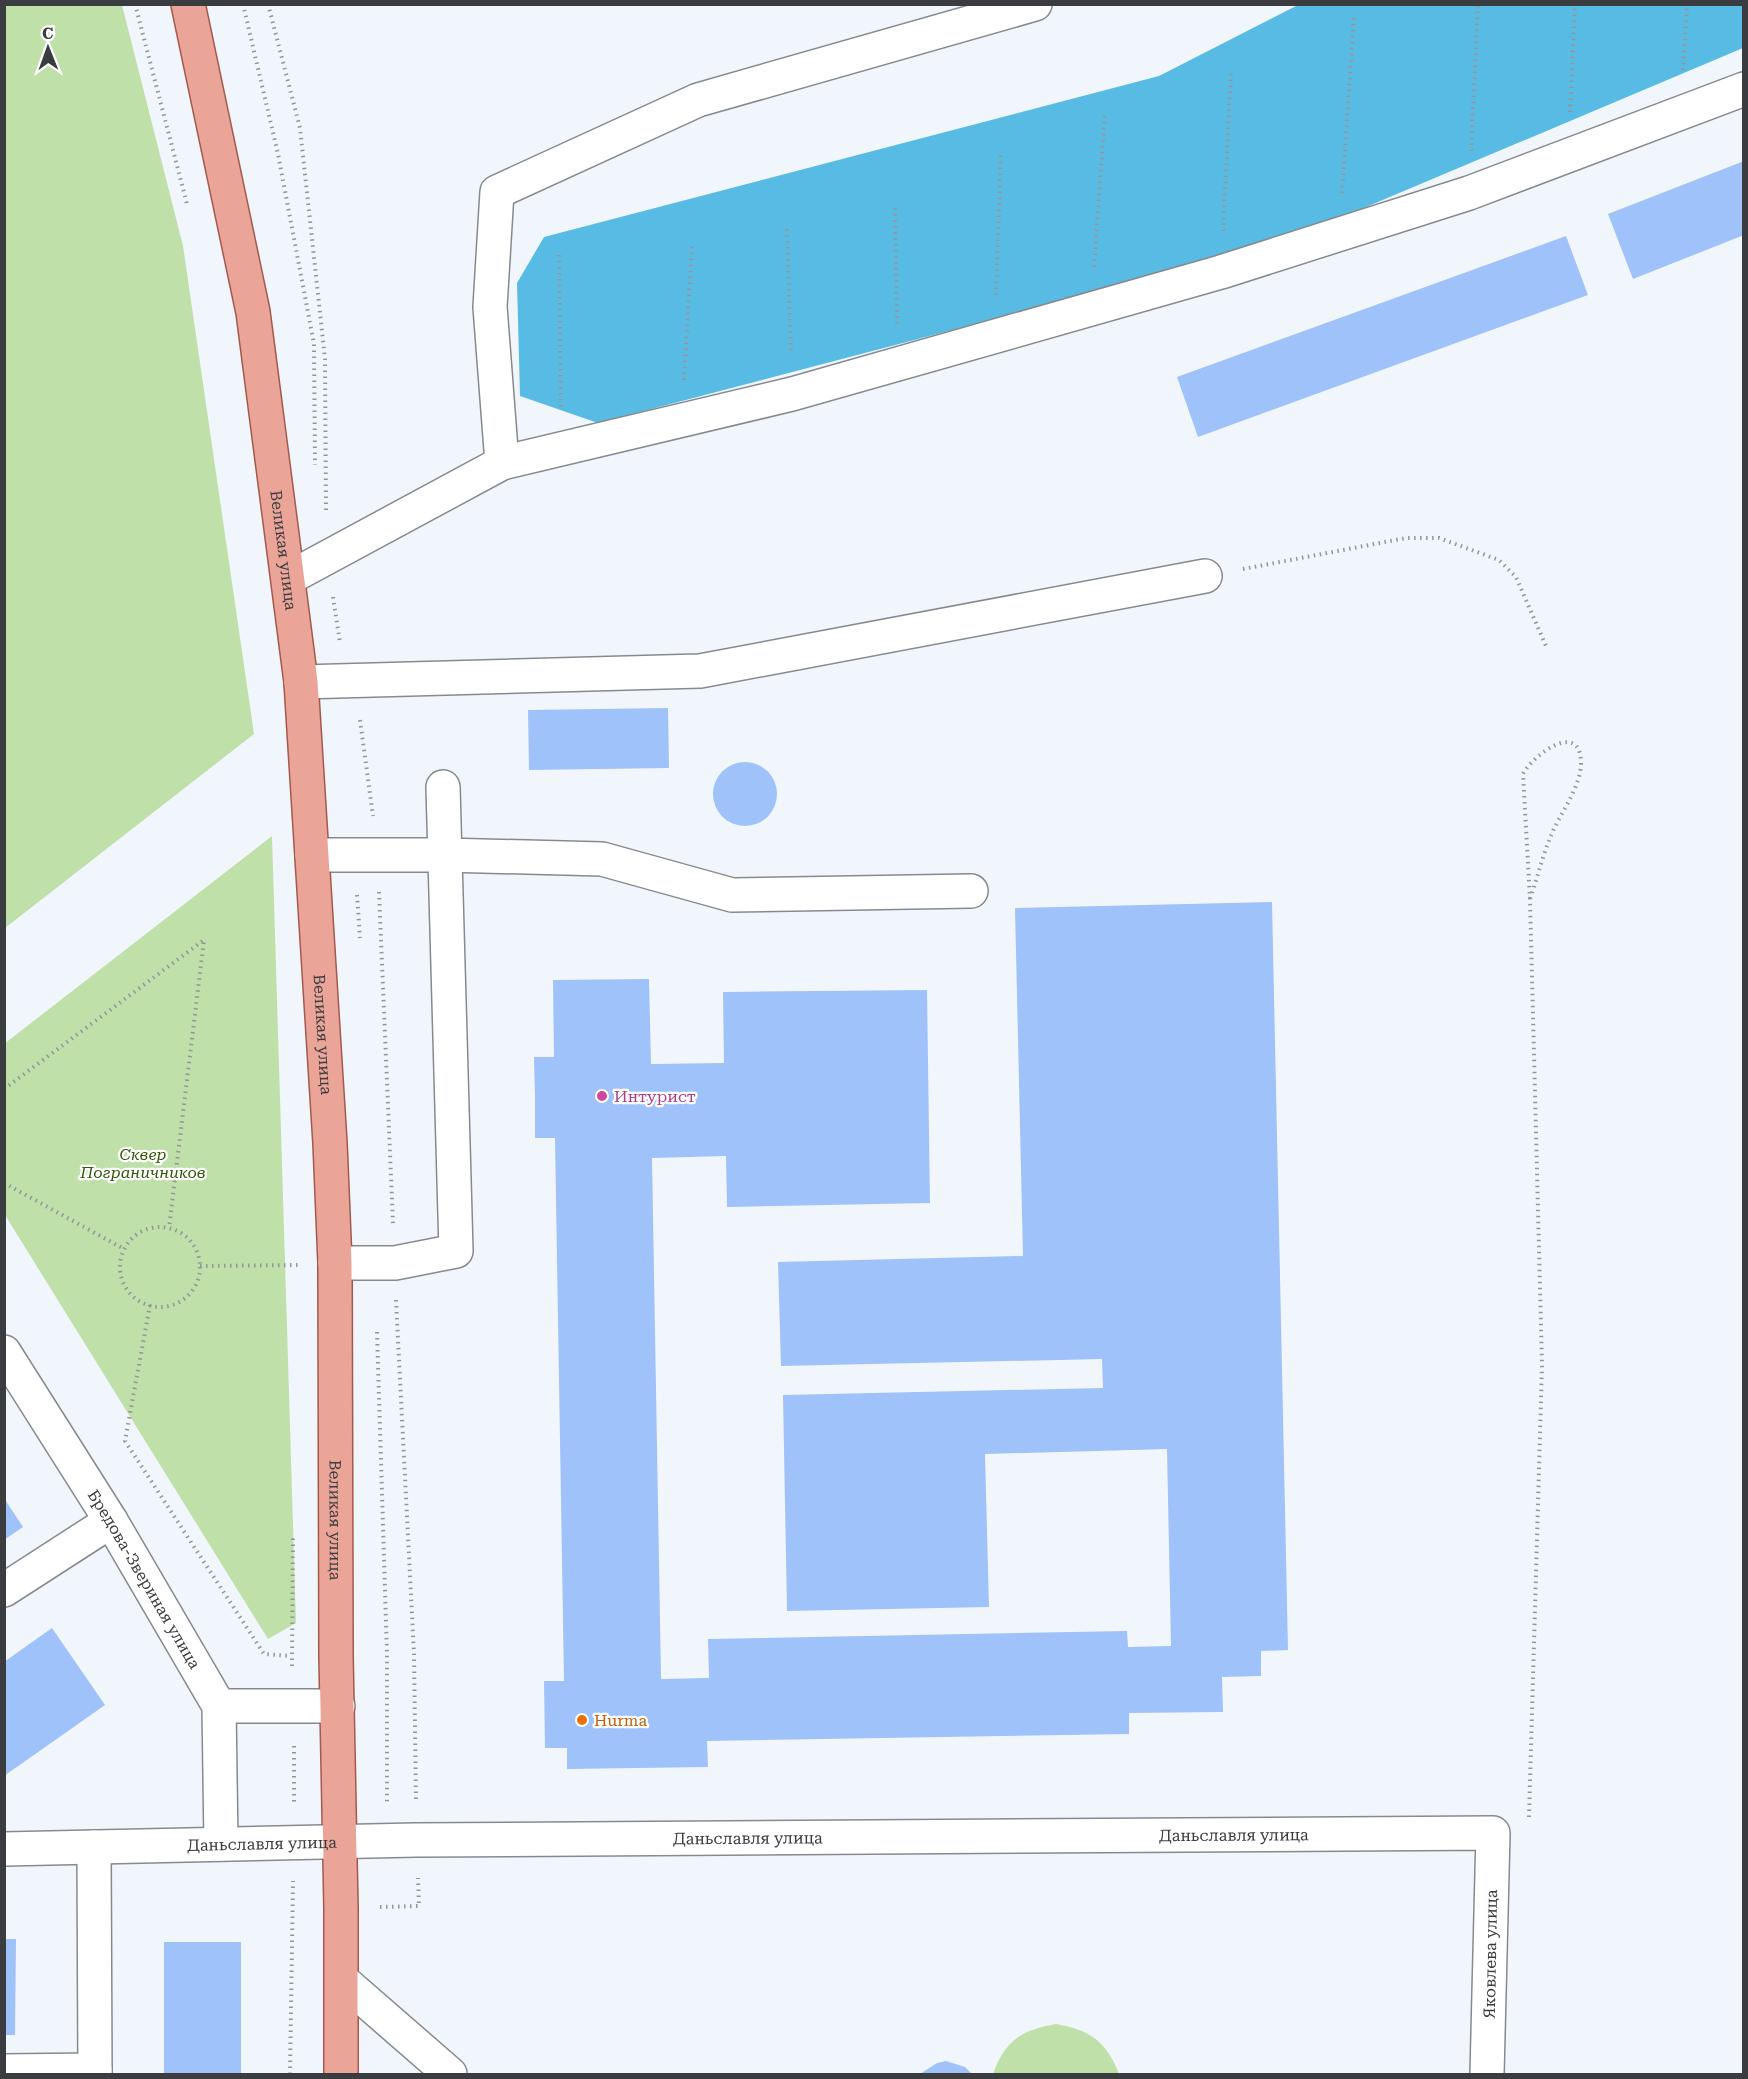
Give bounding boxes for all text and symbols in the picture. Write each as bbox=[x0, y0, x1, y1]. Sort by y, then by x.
north arrow bbox=[18, 18, 78, 78]
text: С bbox=[42, 24, 54, 43]
street label: Великая улица bbox=[266, 489, 301, 612]
street label: Великая улица bbox=[309, 974, 336, 1096]
place label: Интурист bbox=[614, 1087, 696, 1106]
marker: Интурист bbox=[595, 1089, 609, 1103]
park label: Сквер Пограничников bbox=[79, 1145, 206, 1182]
street label: Великая улица bbox=[326, 1460, 345, 1581]
street label: Бредова-Звериная улица bbox=[84, 1486, 204, 1673]
place label: Hurma bbox=[594, 1711, 647, 1730]
marker: Hurma bbox=[575, 1713, 589, 1727]
street label: Даньславля улица bbox=[1159, 1825, 1309, 1845]
street label: Даньславля улица bbox=[673, 1828, 823, 1848]
street label: Даньславля улица bbox=[187, 1833, 337, 1855]
street label: Яковлева улица bbox=[1480, 1889, 1501, 2019]

